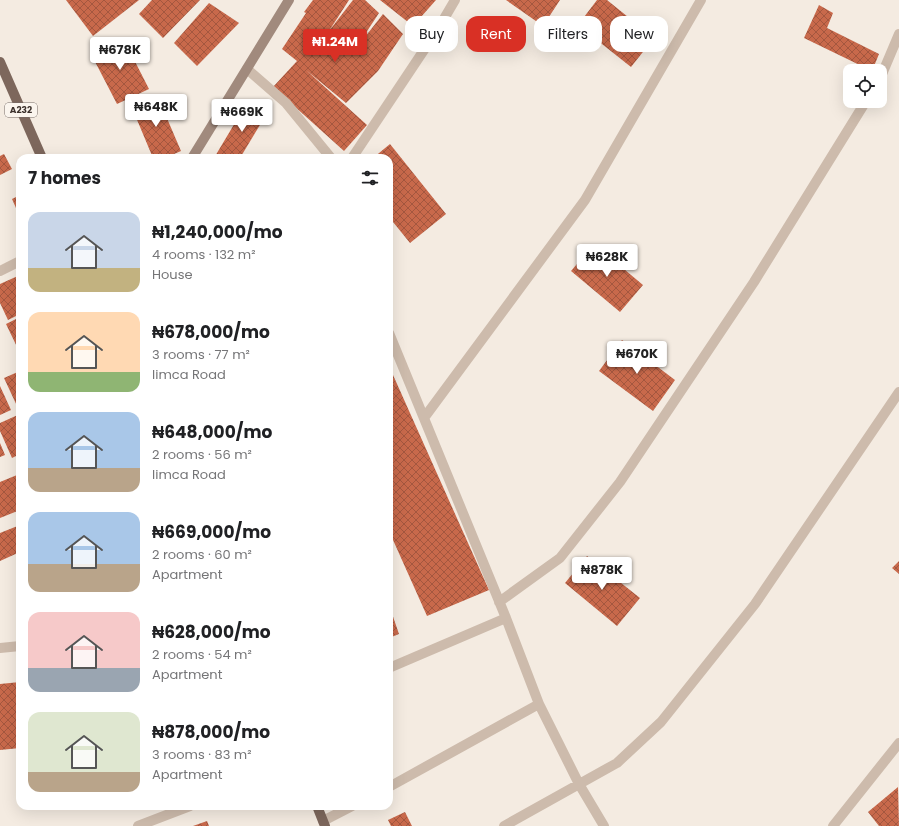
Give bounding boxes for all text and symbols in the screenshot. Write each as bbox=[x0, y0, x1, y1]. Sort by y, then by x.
chip: Buy bbox=[405, 16, 458, 52]
chip: Rent bbox=[466, 16, 526, 52]
chip: Filters bbox=[534, 16, 602, 52]
chip: New bbox=[610, 16, 668, 52]
pin: ₦1.24M bbox=[302, 29, 368, 63]
text: ₦1.24M bbox=[312, 32, 358, 51]
pin: ₦678K bbox=[92, 37, 148, 71]
text: ₦678K bbox=[99, 40, 141, 59]
map controls bbox=[843, 64, 887, 108]
button: locate bbox=[843, 64, 887, 108]
pin: ₦648K bbox=[128, 94, 184, 128]
text: ₦648K bbox=[134, 97, 178, 116]
pin: ₦669K bbox=[214, 99, 270, 133]
text: ₦669K bbox=[220, 102, 264, 121]
road number: A232 bbox=[5, 103, 37, 117]
text: 7 homes bbox=[28, 166, 101, 190]
icon: filters bbox=[359, 167, 381, 189]
text: ₦1,240,000/mo bbox=[152, 220, 283, 244]
icon: home bbox=[60, 228, 108, 276]
pin: ₦628K bbox=[579, 244, 635, 278]
text: 4 rooms · 132 m² bbox=[152, 245, 255, 264]
text: ₦628K bbox=[586, 247, 628, 266]
text: House bbox=[152, 265, 192, 284]
text: ₦678,000/mo bbox=[152, 320, 270, 344]
icon: home bbox=[60, 328, 108, 376]
pin: ₦670K bbox=[609, 341, 665, 375]
text: ₦670K bbox=[616, 344, 658, 363]
text: 3 rooms · 77 m² bbox=[152, 345, 250, 364]
text: limca Road bbox=[152, 365, 226, 384]
text: ₦648,000/mo bbox=[152, 420, 272, 444]
icon: home bbox=[60, 428, 108, 476]
text: 2 rooms · 56 m² bbox=[152, 445, 252, 464]
text: limca Road bbox=[152, 465, 226, 484]
text: ₦669,000/mo bbox=[152, 520, 271, 544]
icon: home bbox=[60, 528, 108, 576]
text: 2 rooms · 60 m² bbox=[152, 545, 252, 564]
pin: ₦878K bbox=[574, 557, 630, 591]
text: ₦878K bbox=[581, 560, 623, 579]
text: Apartment bbox=[152, 565, 222, 584]
text: ₦628,000/mo bbox=[152, 620, 271, 644]
icon: home bbox=[60, 628, 108, 676]
text: 2 rooms · 54 m² bbox=[152, 645, 252, 664]
text: Apartment bbox=[152, 665, 222, 684]
text: ₦878,000/mo bbox=[152, 720, 270, 744]
icon: home bbox=[60, 728, 108, 776]
text: 3 rooms · 83 m² bbox=[152, 745, 252, 764]
text: Apartment bbox=[152, 765, 222, 784]

